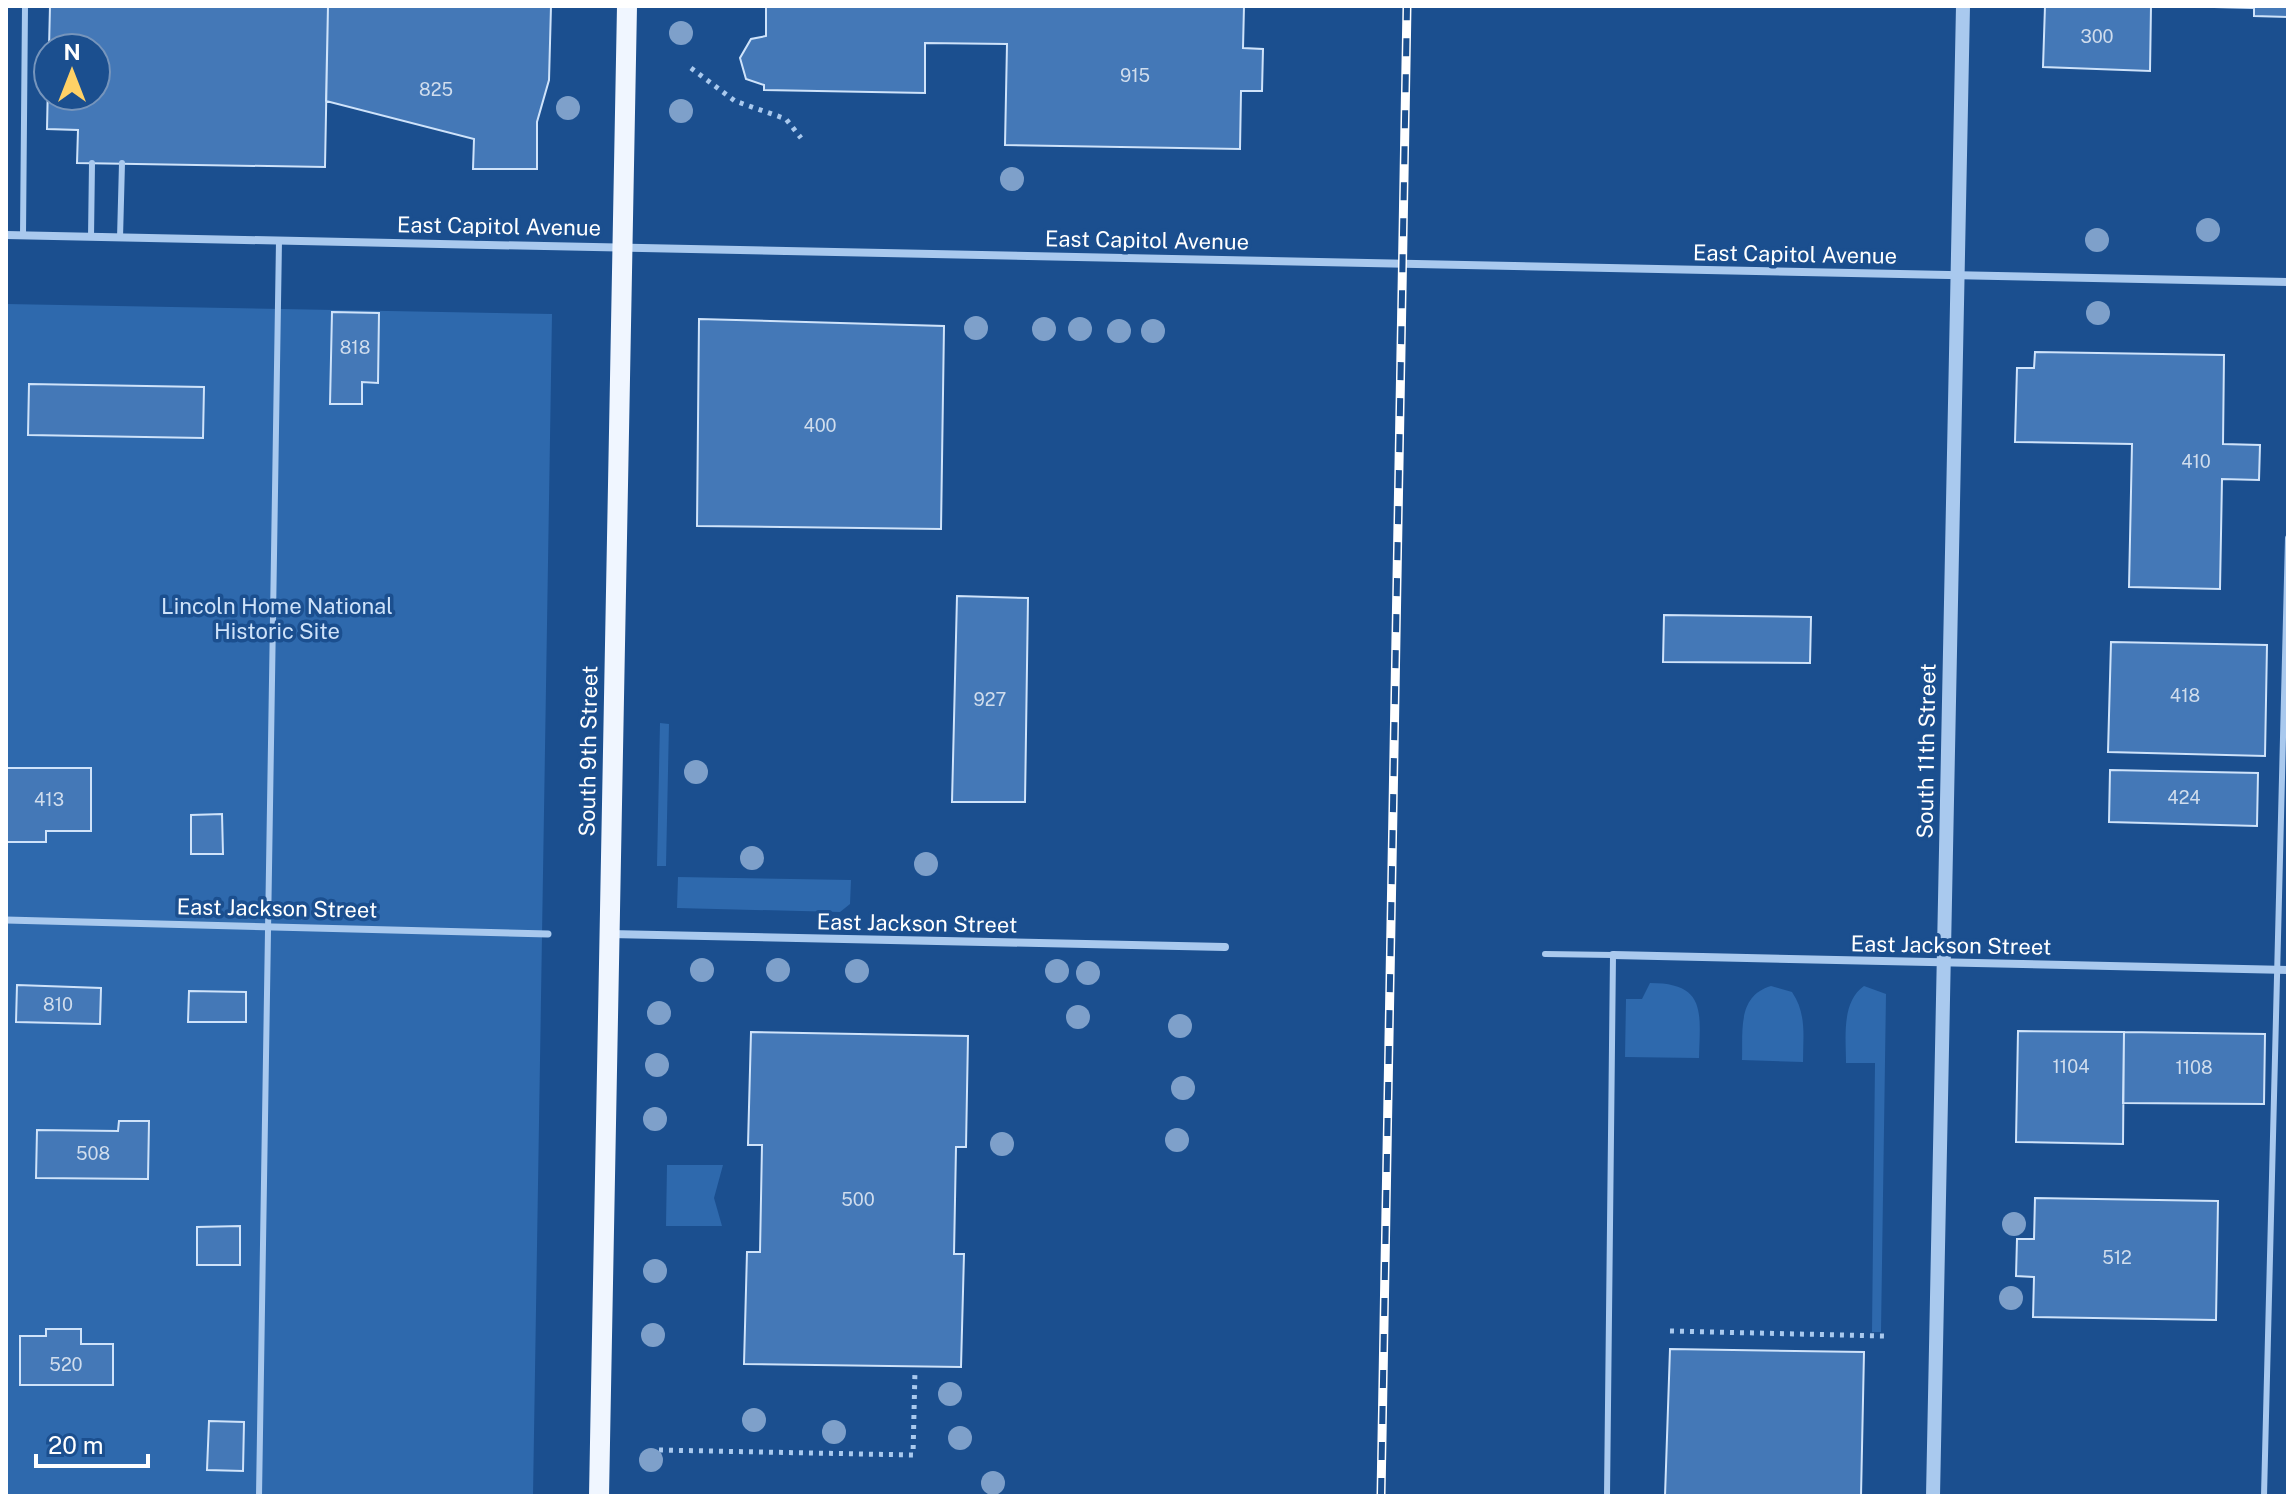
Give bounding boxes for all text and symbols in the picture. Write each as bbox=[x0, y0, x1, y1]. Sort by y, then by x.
house number: 300 bbox=[2080, 26, 2114, 47]
north arrow bbox=[32, 32, 112, 112]
text: N bbox=[63, 39, 81, 65]
house number: 915 bbox=[1120, 65, 1150, 86]
house number: 825 bbox=[419, 79, 453, 100]
street label: East Capitol Avenue bbox=[397, 211, 601, 241]
street label: East Capitol Avenue bbox=[1045, 225, 1249, 255]
street label: East Capitol Avenue bbox=[1693, 239, 1897, 269]
house number: 818 bbox=[340, 337, 370, 358]
house number: 400 bbox=[803, 415, 837, 436]
house number: 410 bbox=[2181, 451, 2211, 472]
park label: Lincoln Home National Historic Site bbox=[161, 593, 393, 644]
street label: South 11th Street bbox=[1911, 663, 1941, 839]
street label: South 9th Street bbox=[574, 665, 602, 837]
house number: 418 bbox=[2170, 685, 2200, 706]
house number: 927 bbox=[974, 689, 1006, 710]
house number: 424 bbox=[2167, 787, 2201, 808]
house number: 413 bbox=[34, 789, 64, 810]
street label: East Jackson Street bbox=[176, 893, 378, 923]
street label: East Jackson Street bbox=[816, 908, 1018, 938]
street label: East Jackson Street bbox=[1850, 930, 2052, 960]
house number: 810 bbox=[43, 994, 73, 1015]
house number: 1104 bbox=[2053, 1056, 2089, 1077]
house number: 1108 bbox=[2175, 1057, 2213, 1078]
house number: 508 bbox=[76, 1143, 110, 1164]
house number: 500 bbox=[841, 1189, 875, 1210]
house number: 512 bbox=[2102, 1247, 2132, 1268]
house number: 520 bbox=[49, 1354, 83, 1375]
scale bar bbox=[36, 1418, 148, 1468]
text: 20 m bbox=[48, 1431, 104, 1459]

